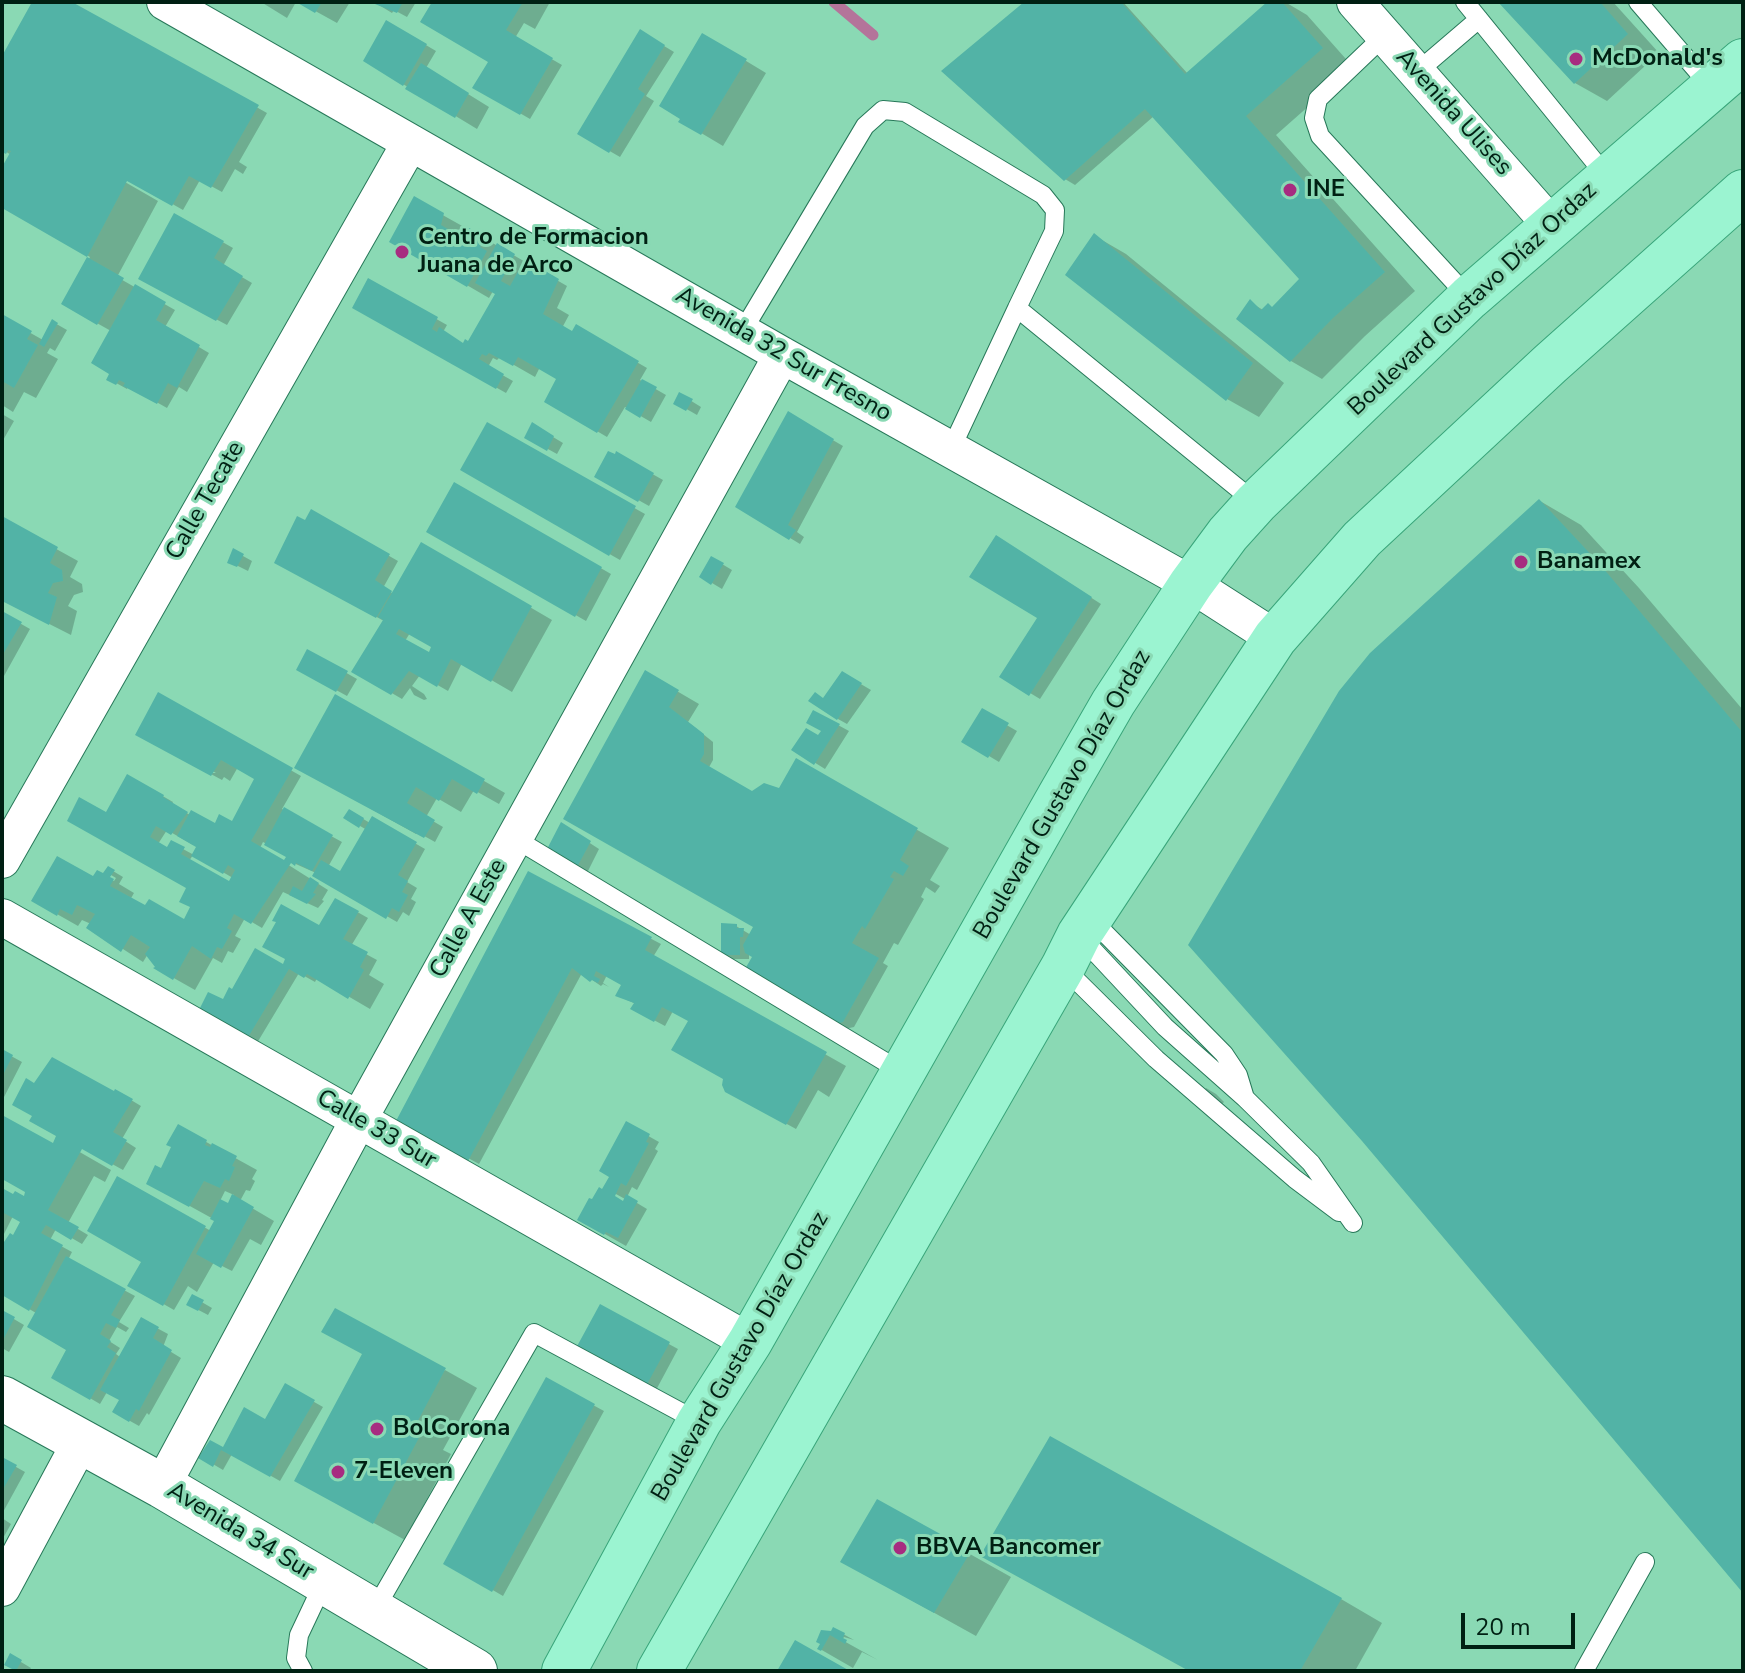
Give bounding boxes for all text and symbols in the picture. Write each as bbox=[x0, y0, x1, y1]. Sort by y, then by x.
street label: Avenida Ulises bbox=[1389, 44, 1517, 182]
place label: McDonald's bbox=[1592, 45, 1723, 73]
marker: McDonald's bbox=[1567, 50, 1585, 68]
place label: INE bbox=[1306, 176, 1345, 204]
street label: Boulevard Gustavo Díaz Ordaz bbox=[1343, 177, 1603, 423]
marker: INE bbox=[1281, 181, 1299, 199]
place label: Centro de Formacion Juana de Arco bbox=[418, 224, 649, 280]
marker: Centro de Formacion Juana de Arco bbox=[393, 243, 411, 261]
street label: Avenida 32 Sur Fresno bbox=[670, 281, 896, 429]
street label: Calle Tecate bbox=[161, 437, 251, 565]
place label: Banamex bbox=[1537, 548, 1641, 576]
marker: Banamex bbox=[1512, 553, 1530, 571]
street label: Boulevard Gustavo Díaz Ordaz bbox=[968, 645, 1158, 945]
street label: Calle A Este bbox=[425, 855, 513, 983]
street label: Calle 33 Sur bbox=[311, 1084, 441, 1176]
street label: Boulevard Gustavo Díaz Ordaz bbox=[646, 1207, 836, 1507]
place label: BolCorona bbox=[393, 1415, 510, 1443]
marker: BolCorona bbox=[368, 1420, 386, 1438]
place label: 7-Eleven bbox=[354, 1458, 453, 1486]
marker: 7-Eleven bbox=[329, 1463, 347, 1481]
street label: Avenida 34 Sur bbox=[162, 1477, 318, 1587]
place label: BBVA Bancomer bbox=[916, 1534, 1101, 1562]
marker: BBVA Bancomer bbox=[891, 1539, 909, 1557]
scale bar bbox=[1465, 1597, 1579, 1647]
text: 20 m bbox=[1475, 1611, 1531, 1643]

